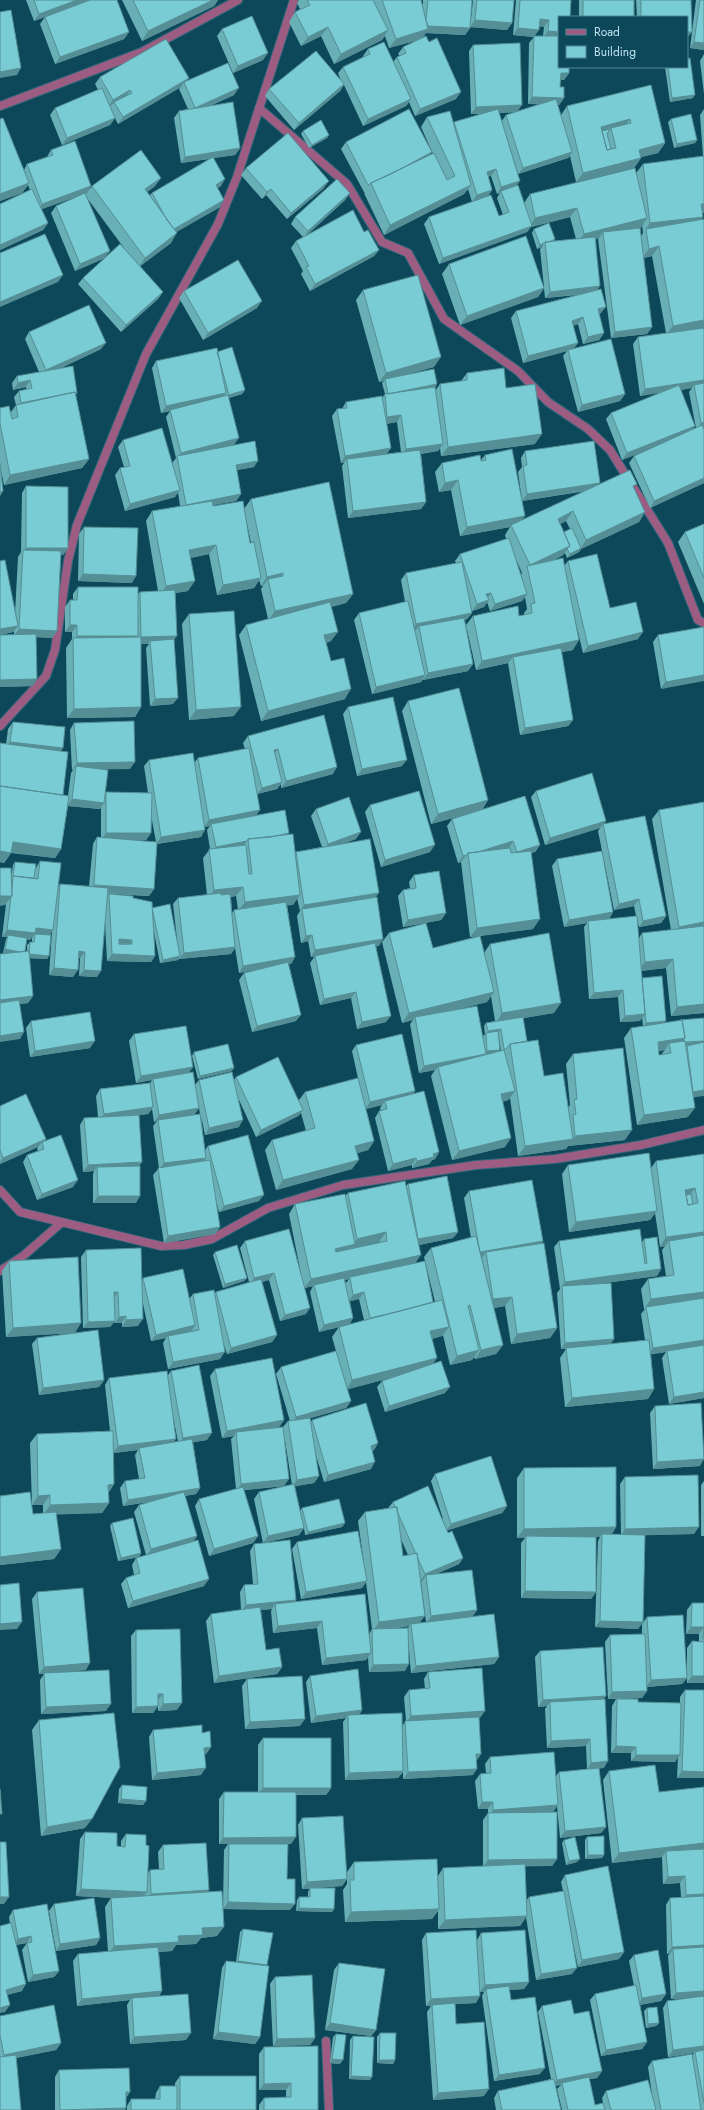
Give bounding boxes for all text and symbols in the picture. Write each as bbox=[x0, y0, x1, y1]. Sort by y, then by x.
legend bbox=[558, 16, 688, 68]
text: Road bbox=[594, 23, 620, 41]
text: Building bbox=[594, 43, 636, 61]

